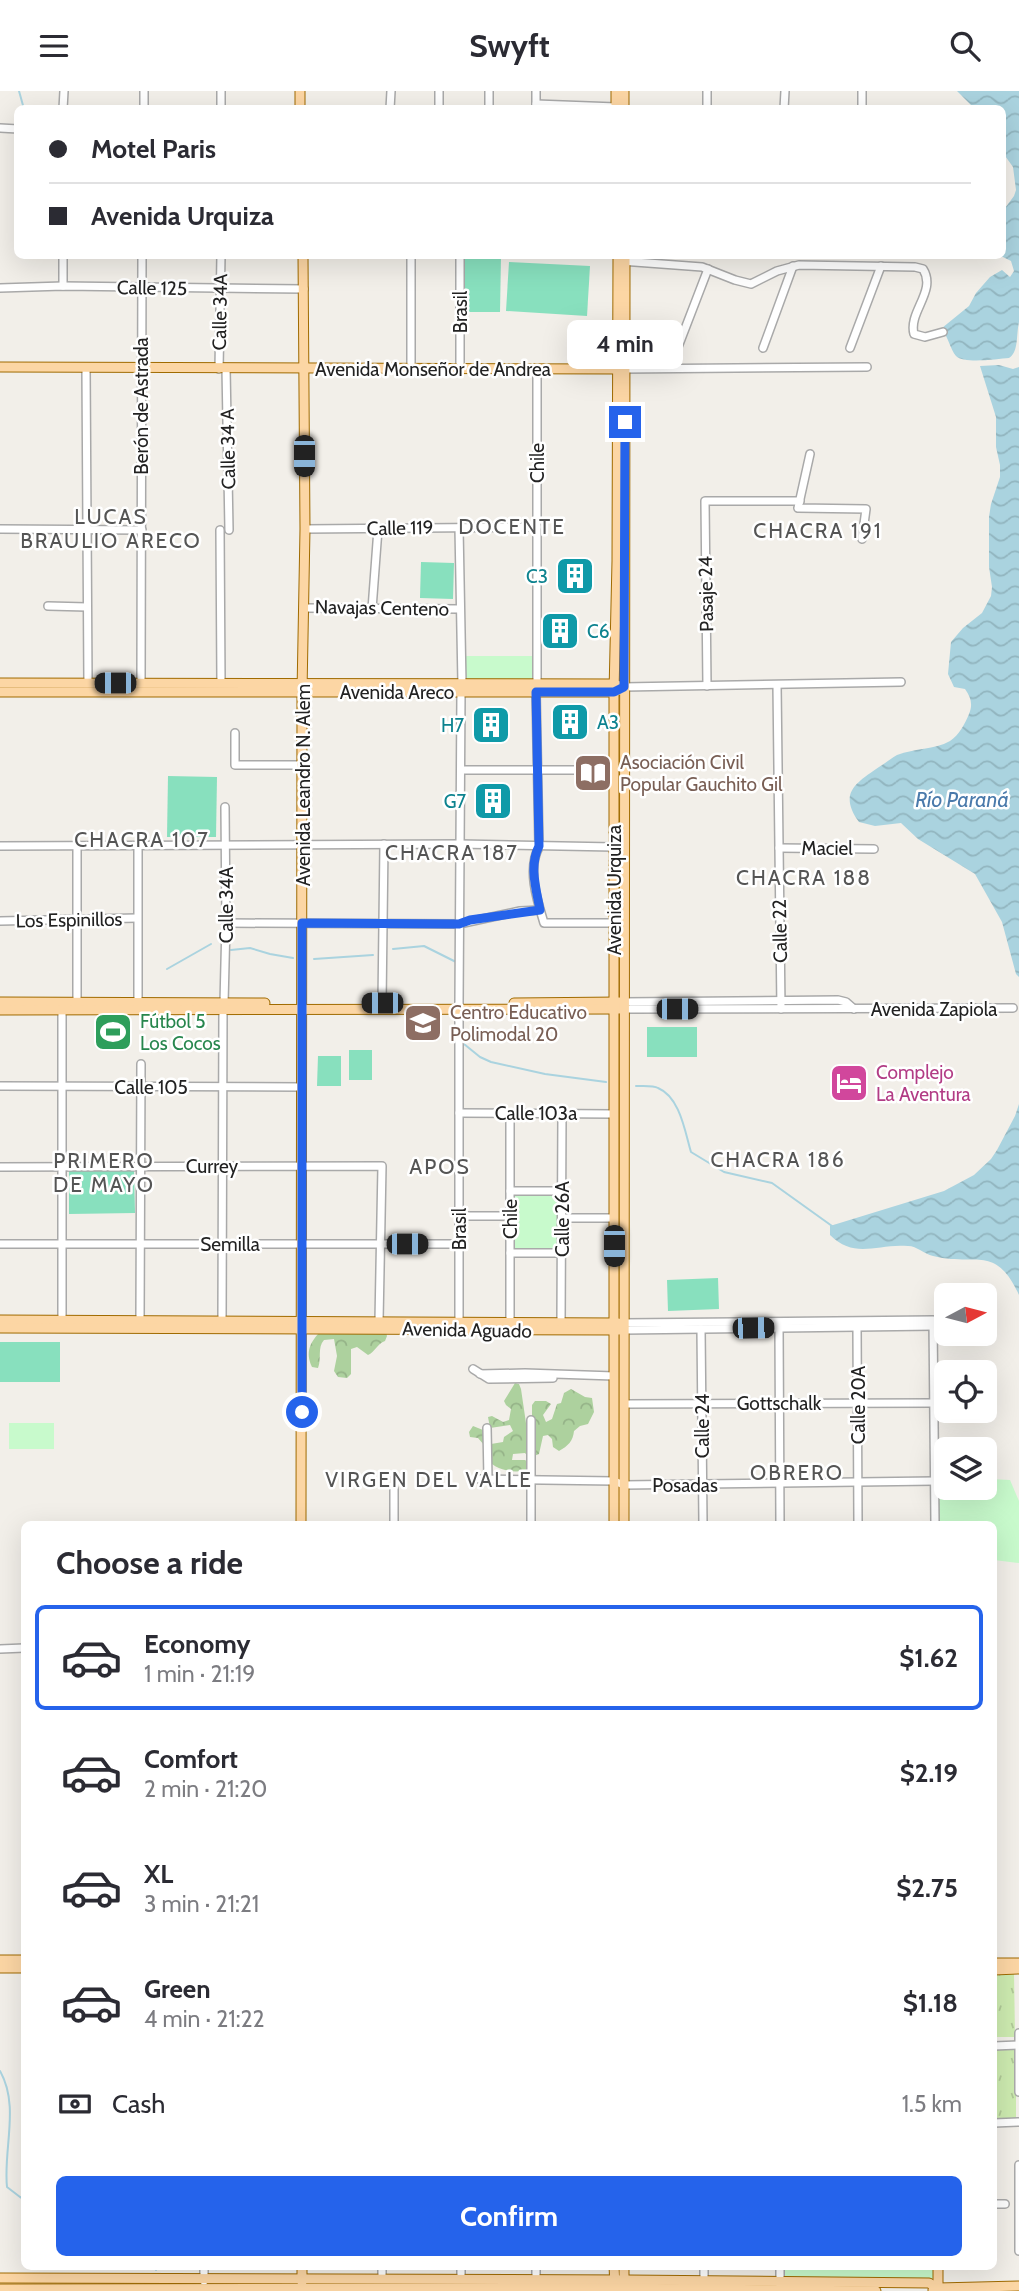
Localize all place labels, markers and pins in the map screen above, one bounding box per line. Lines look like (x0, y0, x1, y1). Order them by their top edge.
building icon: C3 (554, 555, 596, 597)
place label: C3 (526, 565, 548, 588)
building icon: C6 (539, 610, 581, 652)
place label: C6 (587, 620, 610, 643)
building icon: A3 (549, 701, 591, 743)
building icon: H7 (470, 704, 512, 746)
place label: A3 (597, 711, 619, 734)
place label: H7 (441, 714, 464, 737)
place label: Asociación Civil Popular Gauchito Gil (620, 751, 783, 796)
library icon: Asociación Civil Popular Gauchito Gil (572, 752, 614, 794)
building icon: G7 (472, 780, 514, 822)
place label: G7 (444, 790, 466, 813)
place label: Centro Educativo Polimodal 20 (450, 1001, 587, 1046)
school or university icon: Centro Educativo Polimodal 20 (402, 1002, 444, 1044)
place label: Fútbol 5 Los Cocos (140, 1010, 221, 1055)
sports icon: Fútbol 5 Los Cocos (92, 1011, 134, 1053)
place label: Complejo La Aventura (876, 1061, 971, 1106)
hotel icon: Complejo La Aventura (828, 1062, 870, 1104)

